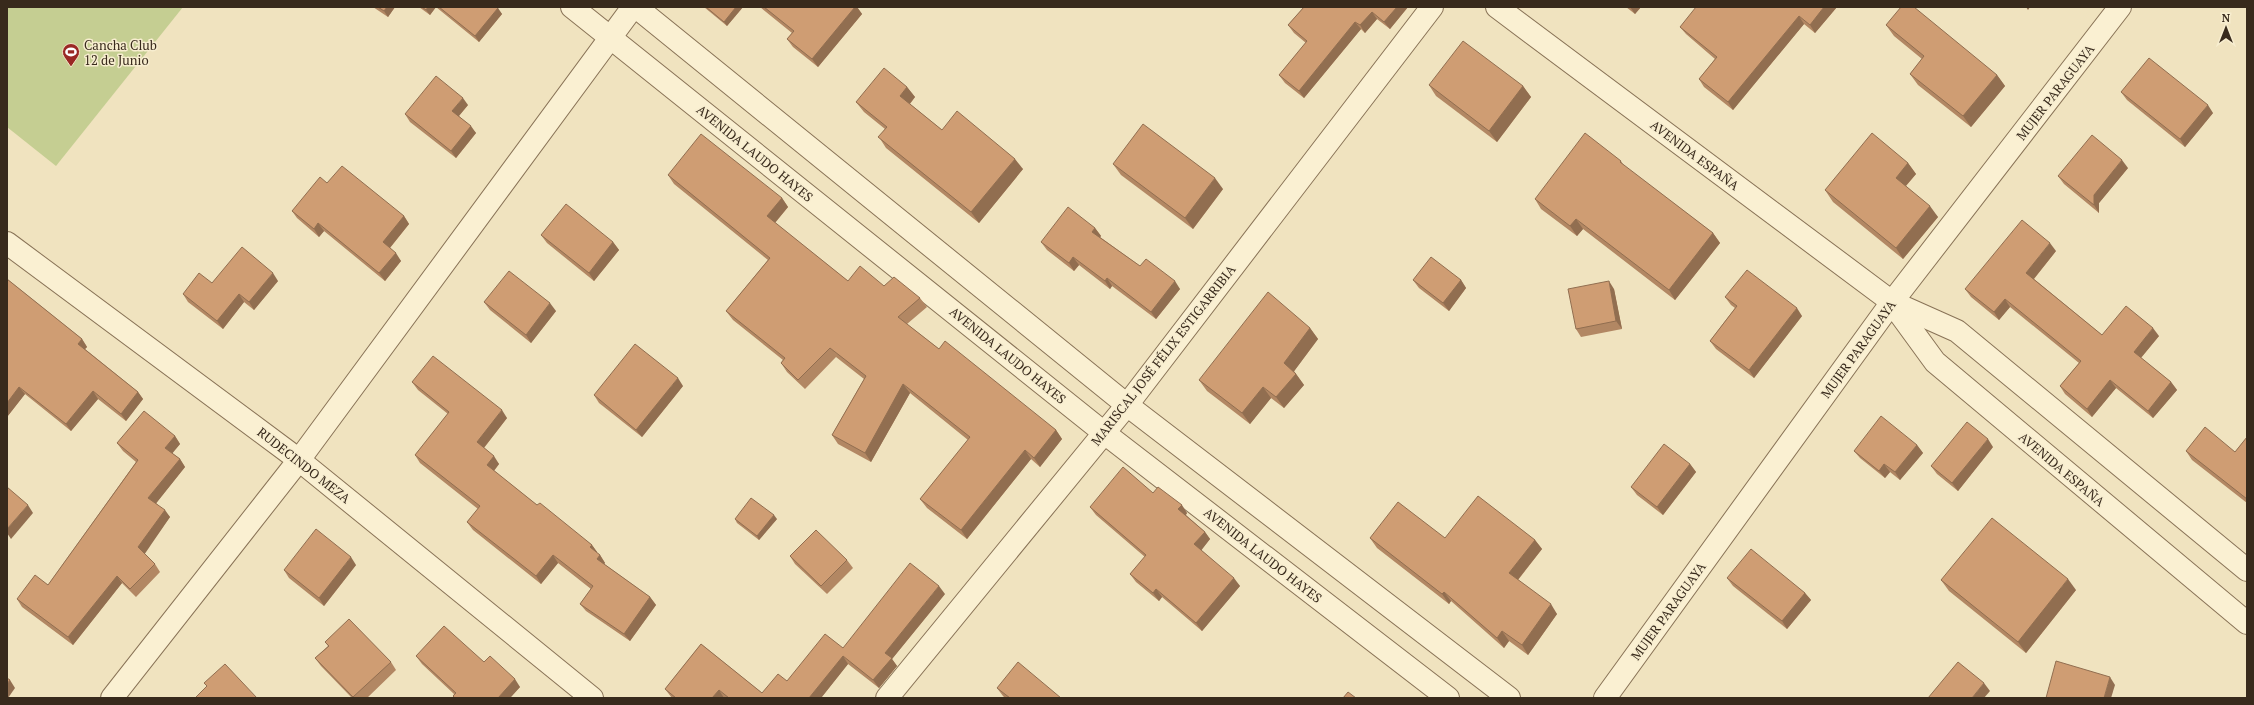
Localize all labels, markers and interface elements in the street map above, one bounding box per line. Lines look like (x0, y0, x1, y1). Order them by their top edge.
north arrow (2206, 8, 2246, 48)
text: N (2222, 11, 2231, 25)
place label: Cancha Club 12 de Junio (84, 36, 157, 69)
street label: MUJER PARAGUAYA (2012, 40, 2098, 144)
sports icon: Cancha Club 12 de Junio (61, 42, 81, 67)
street label: AVENIDA LAUDO HAYES (693, 100, 817, 206)
street label: AVENIDA ESPAÑA (1647, 116, 1743, 194)
street label: MARISCAL JOSÉ FÉLIX ESTIGARRIBIA (1087, 261, 1239, 449)
street label: MUJER PARAGUAYA (1816, 296, 1900, 402)
street label: AVENIDA LAUDO HAYES (946, 302, 1070, 408)
street label: RUDECINDO MEZA (254, 423, 354, 507)
street label: AVENIDA ESPAÑA (2015, 428, 2109, 510)
street label: AVENIDA LAUDO HAYES (1200, 503, 1326, 607)
street label: MUJER PARAGUAYA (1626, 558, 1710, 664)

